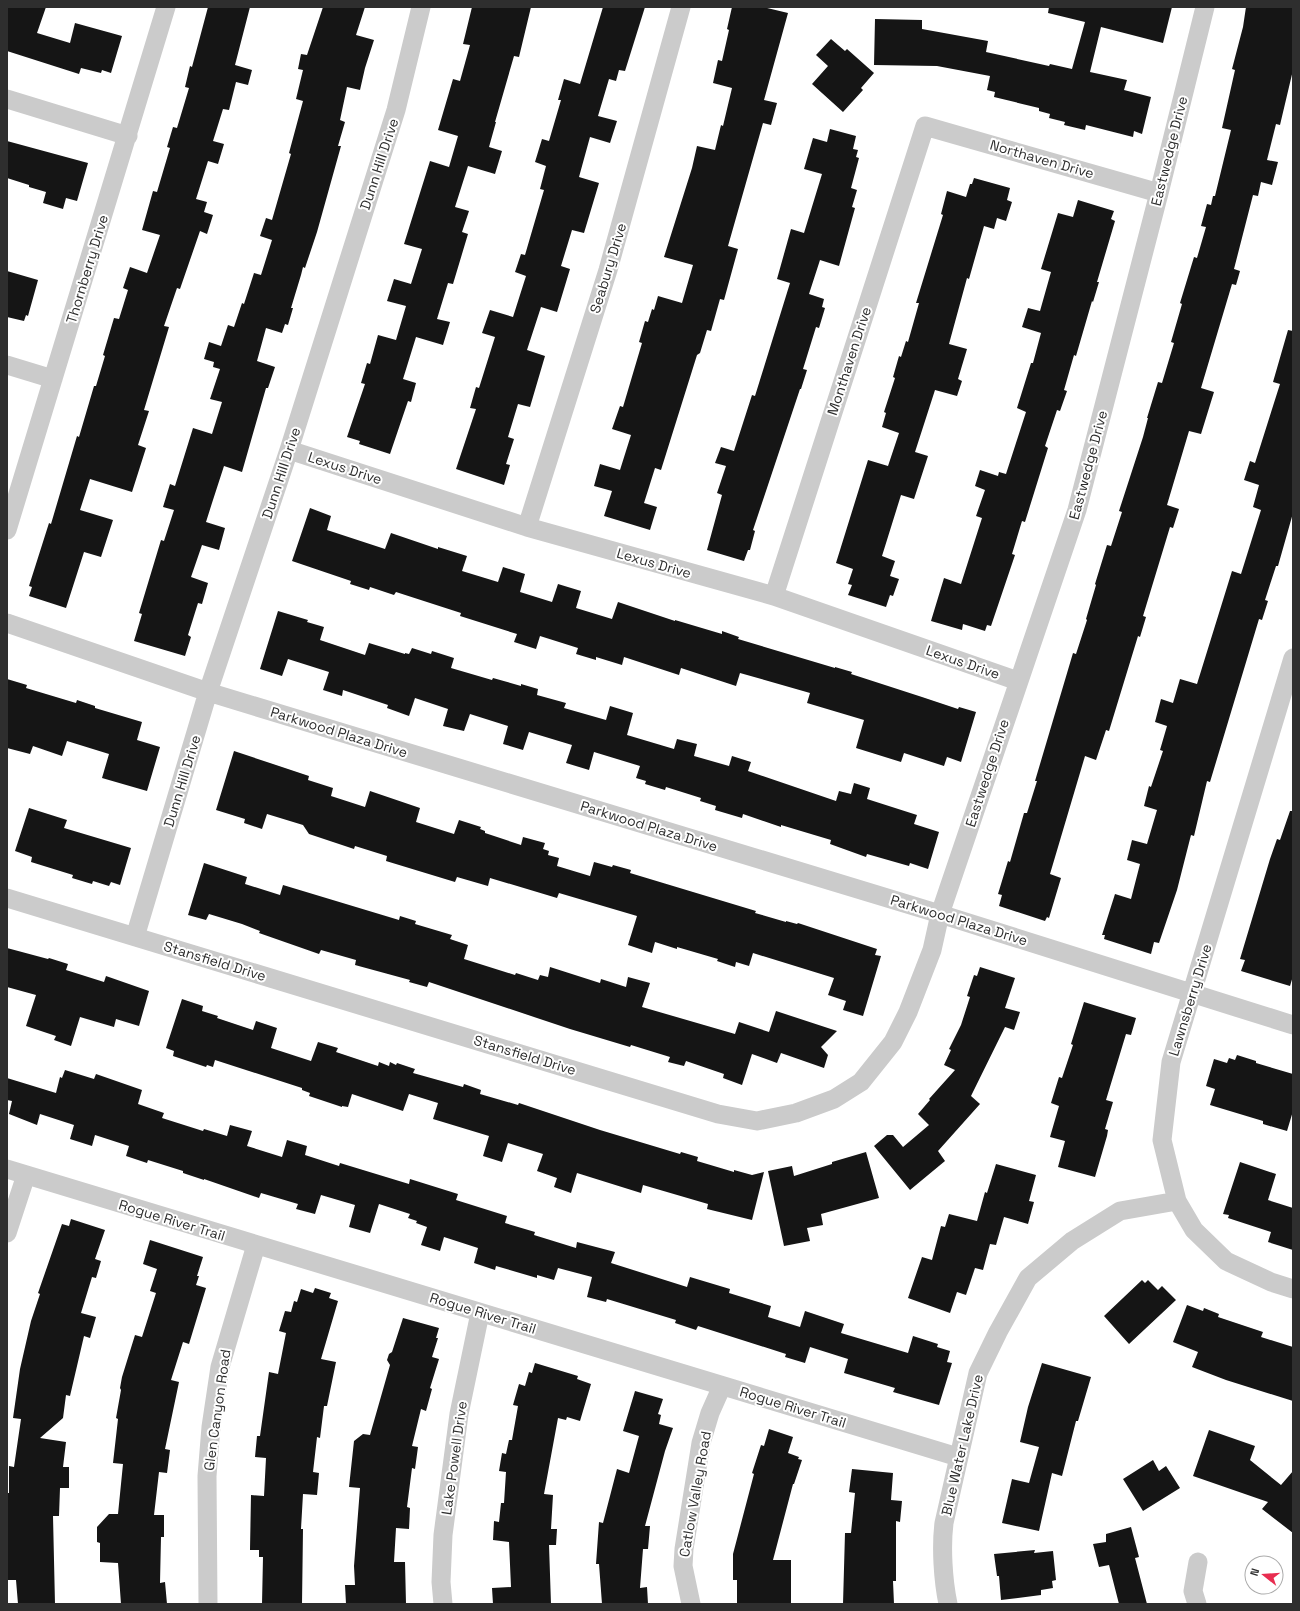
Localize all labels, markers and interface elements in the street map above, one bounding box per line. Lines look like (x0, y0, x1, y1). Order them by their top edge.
street label: Eastwedge Drive (1147, 94, 1191, 208)
street label: Dunn Hill Drive (356, 116, 402, 212)
street label: Northaven Drive (988, 136, 1096, 182)
street label: Thornberry Drive (62, 212, 112, 326)
street label: Seabury Drive (586, 221, 630, 315)
street label: Monthaven Drive (823, 304, 875, 418)
street label: Eastwedge Drive (1065, 408, 1111, 522)
street label: Dunn Hill Drive (258, 425, 304, 521)
street label: Lexus Drive (306, 448, 384, 488)
street label: Lexus Drive (615, 544, 693, 582)
street label: Lexus Drive (924, 641, 1002, 683)
street label: Parkwood Plaza Drive (268, 703, 410, 761)
street label: Eastwedge Drive (961, 717, 1013, 829)
street label: Dunn Hill Drive (159, 733, 205, 829)
street label: Parkwood Plaza Drive (578, 797, 720, 855)
street label: Parkwood Plaza Drive (888, 891, 1030, 949)
street label: Stansfield Drive (162, 937, 268, 985)
street label: Lawnsberry Drive (1164, 942, 1216, 1058)
street label: Stansfield Drive (472, 1031, 578, 1079)
street label: Rogue River Trail (117, 1195, 227, 1245)
street label: Rogue River Trail (428, 1288, 538, 1338)
street label: Glen Canyon Road (200, 1348, 234, 1472)
street label: Blue Water Lake Drive (937, 1373, 987, 1517)
street label: Rogue River Trail (738, 1382, 848, 1432)
street label: Lake Powell Drive (437, 1400, 471, 1516)
street label: Catlow Valley Road (675, 1430, 715, 1558)
north arrow (1244, 1555, 1284, 1595)
text: N (1247, 1567, 1262, 1578)

